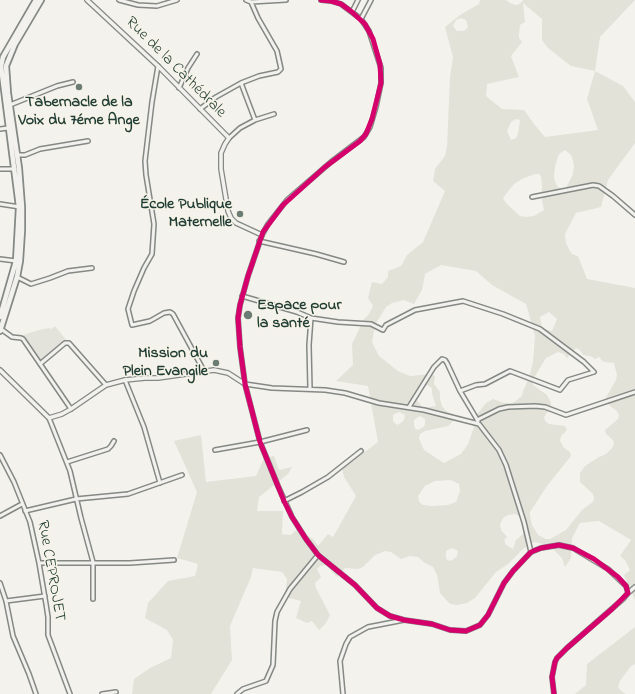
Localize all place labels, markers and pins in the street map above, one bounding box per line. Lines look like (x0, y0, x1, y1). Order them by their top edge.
marker: Tabernacle de la Voix du 7éme Ange (74, 82, 84, 92)
place label: Tabernacle de la Voix du 7éme Ange (18, 93, 140, 131)
place label: École Publique Maternelle (140, 195, 232, 233)
marker: École Publique Maternelle (235, 209, 245, 219)
place label: Espace pour la santé (257, 296, 342, 334)
marker: Espace pour la santé (242, 309, 254, 321)
place label: Mission du Plein Evangile (123, 344, 208, 382)
marker: Mission du Plein Evangile (211, 358, 221, 368)

